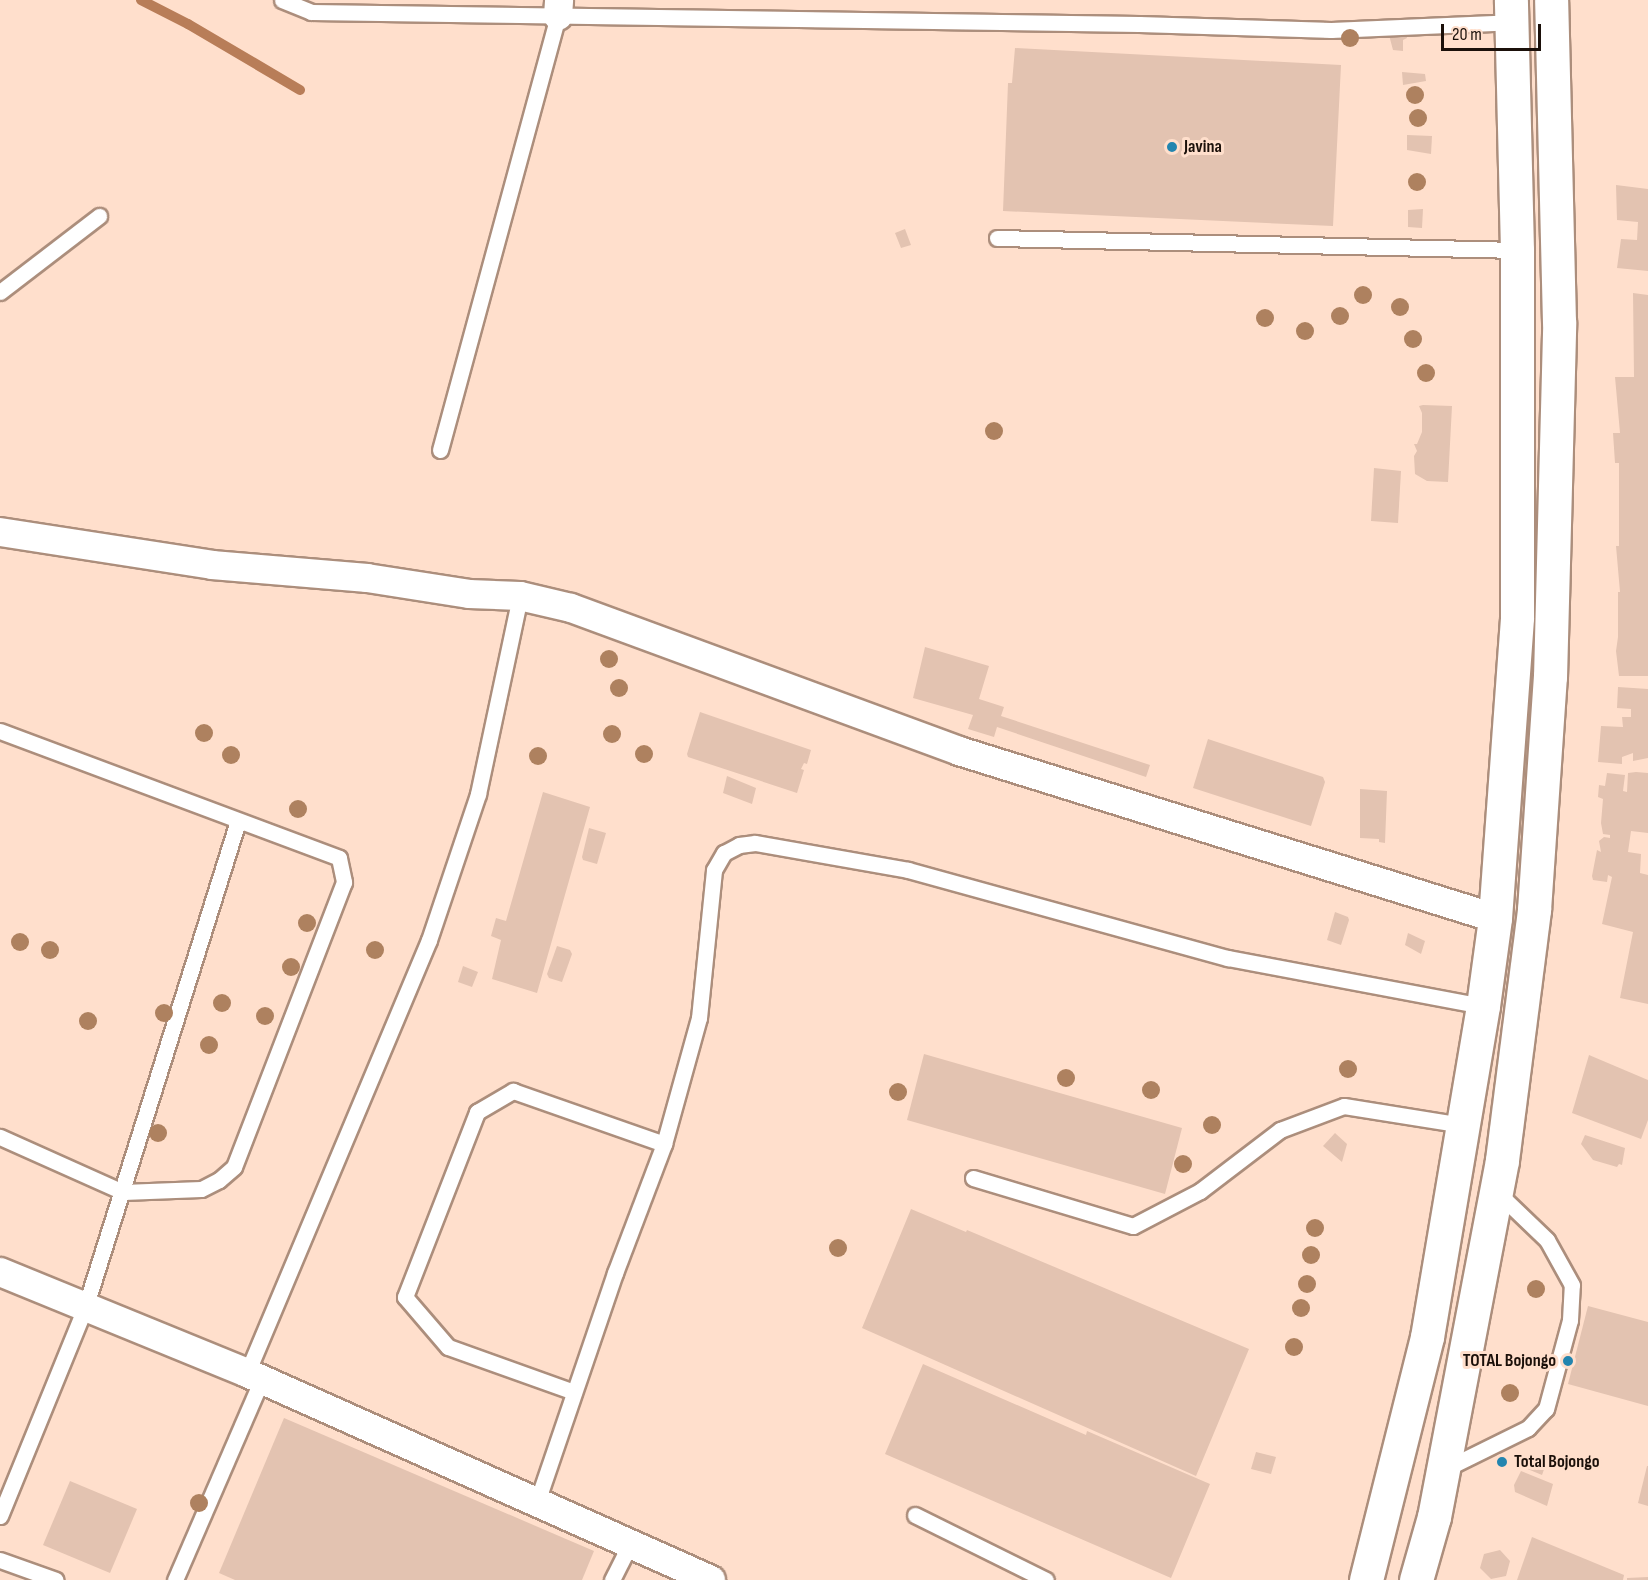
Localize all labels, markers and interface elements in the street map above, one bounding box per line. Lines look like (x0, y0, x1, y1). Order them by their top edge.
scale bar (1444, 12, 1544, 50)
text: 20 m (1452, 24, 1482, 45)
place label: Javina (1184, 136, 1222, 158)
marker: Javina (1165, 140, 1179, 154)
place label: TOTAL Bojongo (1463, 1350, 1556, 1372)
marker: TOTAL Bojongo (1561, 1354, 1575, 1368)
place label: Total Bojongo (1514, 1451, 1600, 1473)
marker: Total Bojongo (1495, 1455, 1509, 1469)

